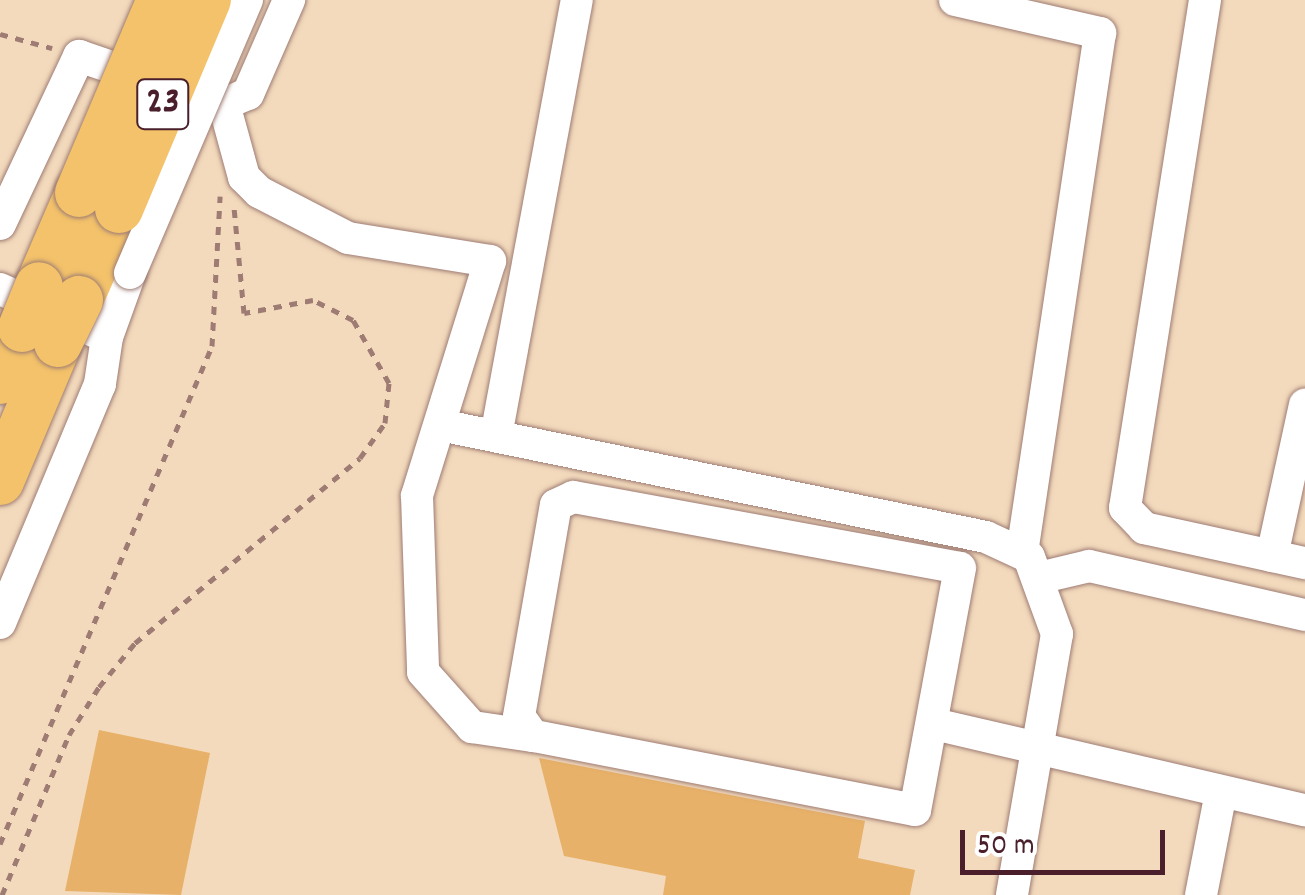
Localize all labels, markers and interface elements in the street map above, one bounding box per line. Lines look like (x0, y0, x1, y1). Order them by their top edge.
road number: 23 (136, 71, 190, 137)
scale bar (965, 810, 1170, 872)
text: 50 m (977, 826, 1035, 869)

